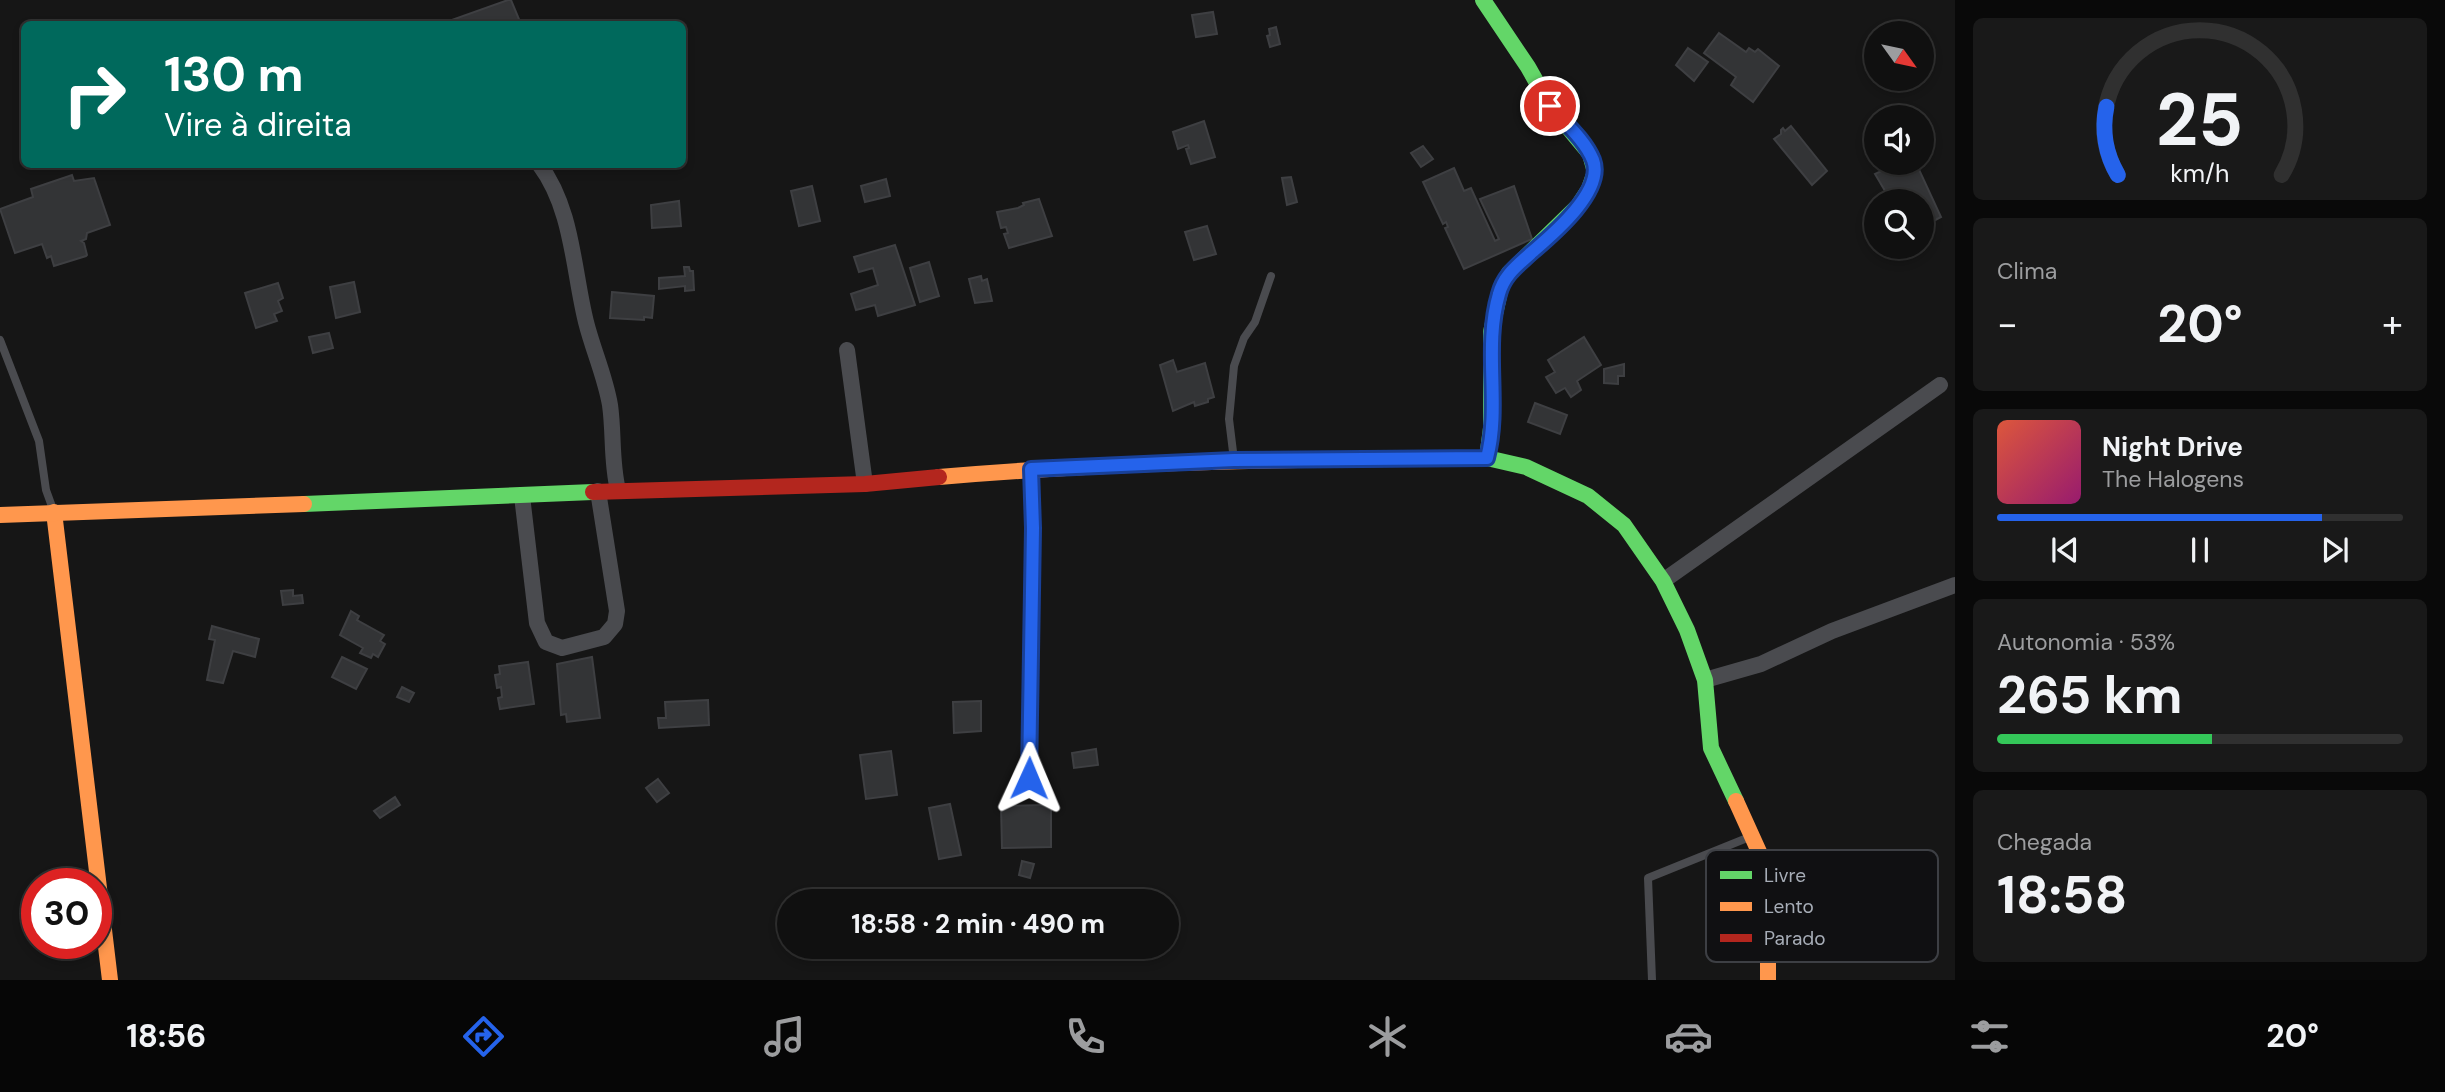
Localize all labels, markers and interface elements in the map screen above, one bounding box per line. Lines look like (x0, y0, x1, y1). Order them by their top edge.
north arrow (1864, 21, 1934, 91)
map controls (1864, 21, 1934, 259)
text: 130 m (164, 42, 304, 106)
icon: right (49, 49, 140, 140)
text: 25 (2156, 73, 2244, 168)
pin (1520, 76, 1580, 136)
icon: arrive (1531, 87, 1569, 125)
text: Vire à direita (164, 104, 352, 146)
button: sound (1864, 105, 1934, 175)
text: km/h (2170, 157, 2230, 190)
button: search (1864, 189, 1934, 259)
text: Clima (1997, 256, 2057, 286)
text: 20° (2157, 290, 2243, 358)
text: − (1997, 299, 2018, 349)
text: + (2382, 299, 2403, 349)
text: Night Drive (2102, 430, 2243, 464)
text: The Halogens (2102, 464, 2244, 494)
icon: previous (2046, 531, 2084, 569)
icon: pause (2181, 531, 2219, 569)
icon: next (2316, 531, 2354, 569)
text: Autonomia · 53% (1997, 627, 2175, 657)
text: 265 km (1997, 661, 2182, 729)
position arrow (992, 741, 1066, 815)
text: Chegada (1997, 827, 2092, 857)
legend (1706, 850, 1938, 962)
text: 18:58 (1997, 861, 2127, 929)
text: Livre (1764, 863, 1806, 888)
speed limit sign: 30 (21, 868, 112, 959)
text: Lento (1764, 894, 1814, 919)
text: 18:58 · 2 min · 490 m (851, 907, 1105, 941)
text: Parado (1764, 926, 1825, 951)
icon: directions (459, 1012, 508, 1061)
icon: music (760, 1012, 809, 1061)
icon: phone (1061, 1012, 1110, 1061)
icon: climate (1363, 1012, 1412, 1061)
icon: car (1664, 1012, 1713, 1061)
icon: filters (1965, 1012, 2014, 1061)
text: 18:56 (126, 1015, 206, 1057)
text: 20° (2266, 1015, 2319, 1057)

